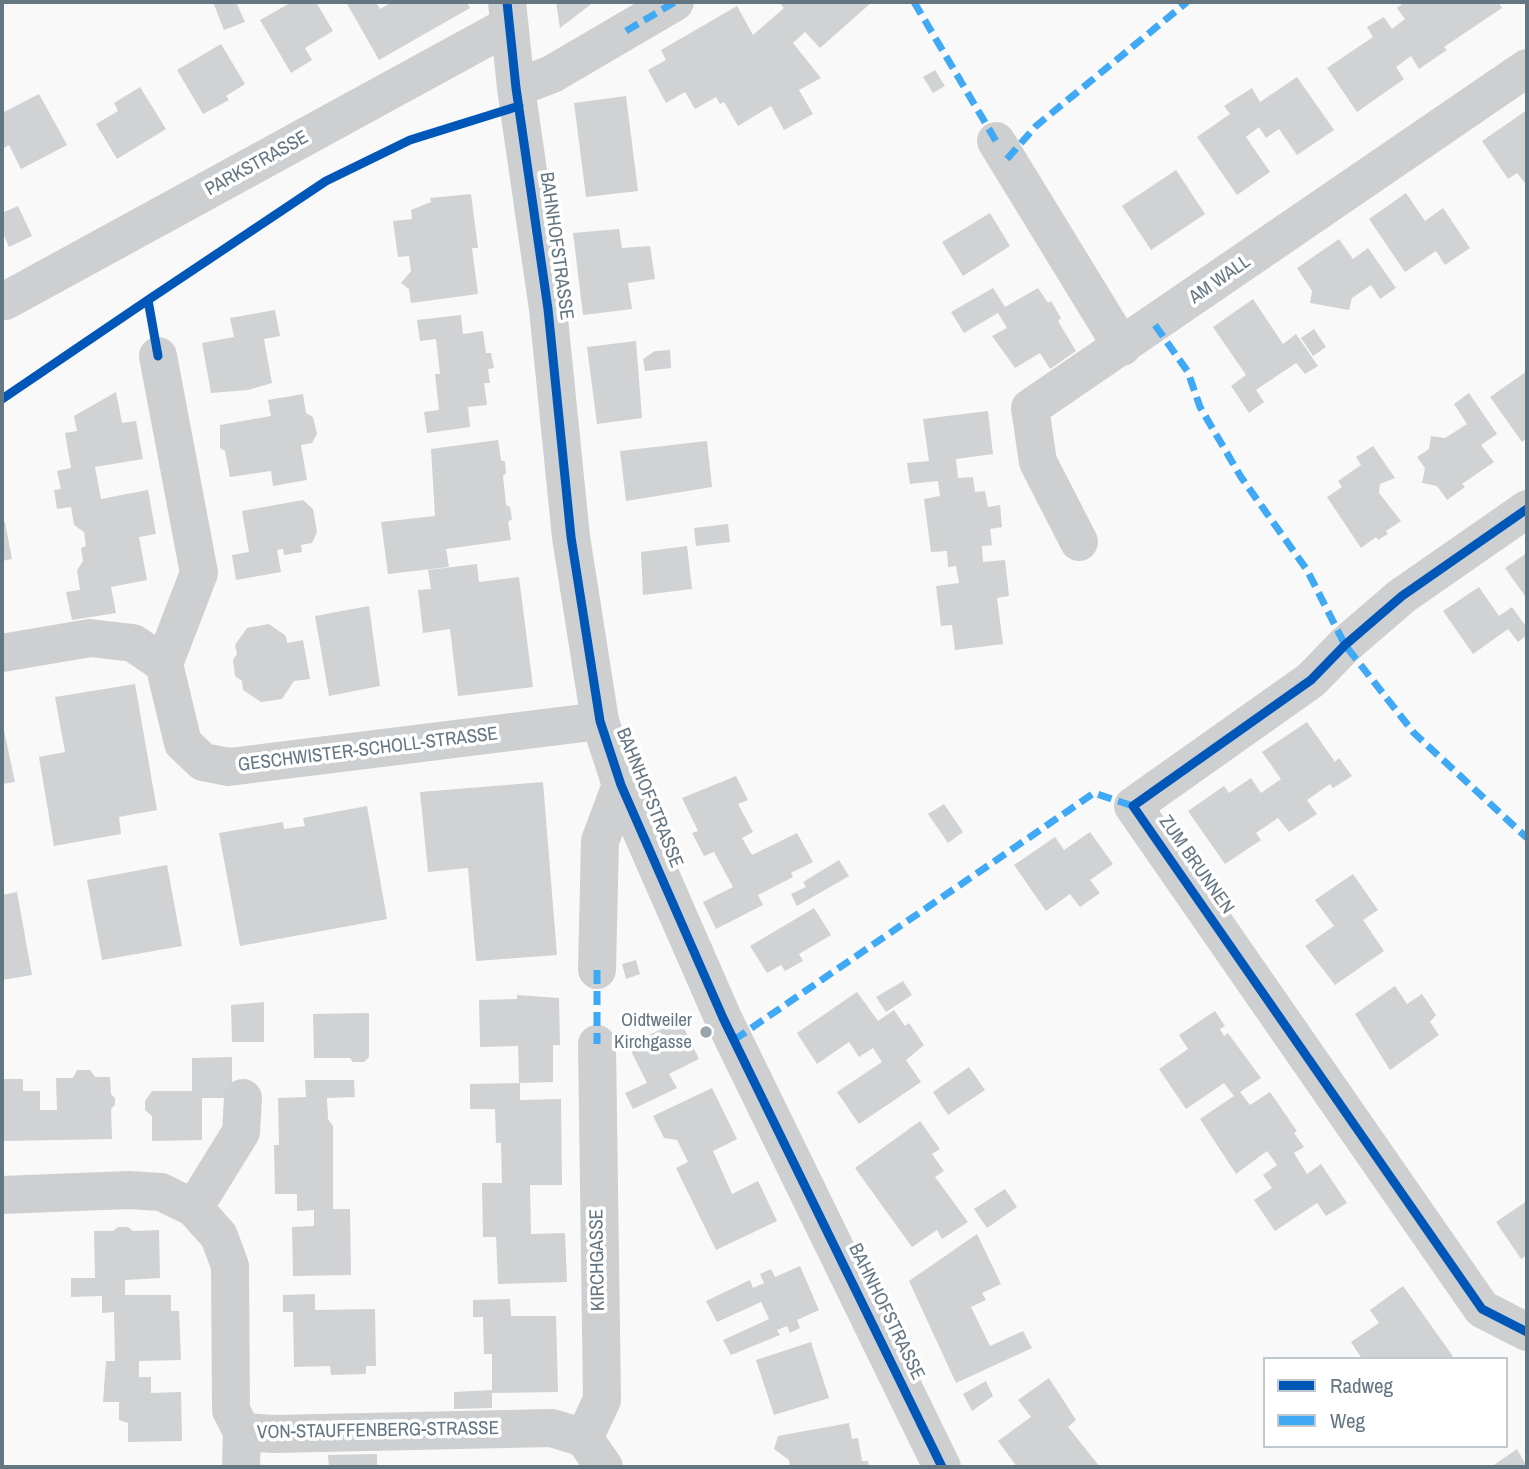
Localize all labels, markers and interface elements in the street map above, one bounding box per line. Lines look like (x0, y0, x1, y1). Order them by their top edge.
street label: PARKSTRASSE (202, 126, 312, 202)
street label: BAHNHOFSTRASSE (534, 171, 578, 321)
street label: AM WALL (1185, 251, 1255, 309)
street label: GESCHWISTER-SCHOLL-STRASSE (237, 723, 499, 777)
street label: BAHNHOFSTRASSE (611, 725, 687, 871)
street label: ZUM BRUNNEN (1154, 811, 1238, 919)
place label: Oidtweiler Kirchgasse (614, 1010, 692, 1054)
marker: Oidtweiler Kirchgasse (698, 1024, 714, 1040)
street label: KIRCHGASSE (586, 1209, 610, 1311)
street label: BAHNHOFSTRASSE (843, 1240, 929, 1384)
legend (1263, 1357, 1508, 1448)
text: Radweg (1330, 1371, 1393, 1400)
text: Weg (1330, 1406, 1365, 1435)
street label: VON-STAUFFENBERG-STRASSE (257, 1417, 499, 1445)

